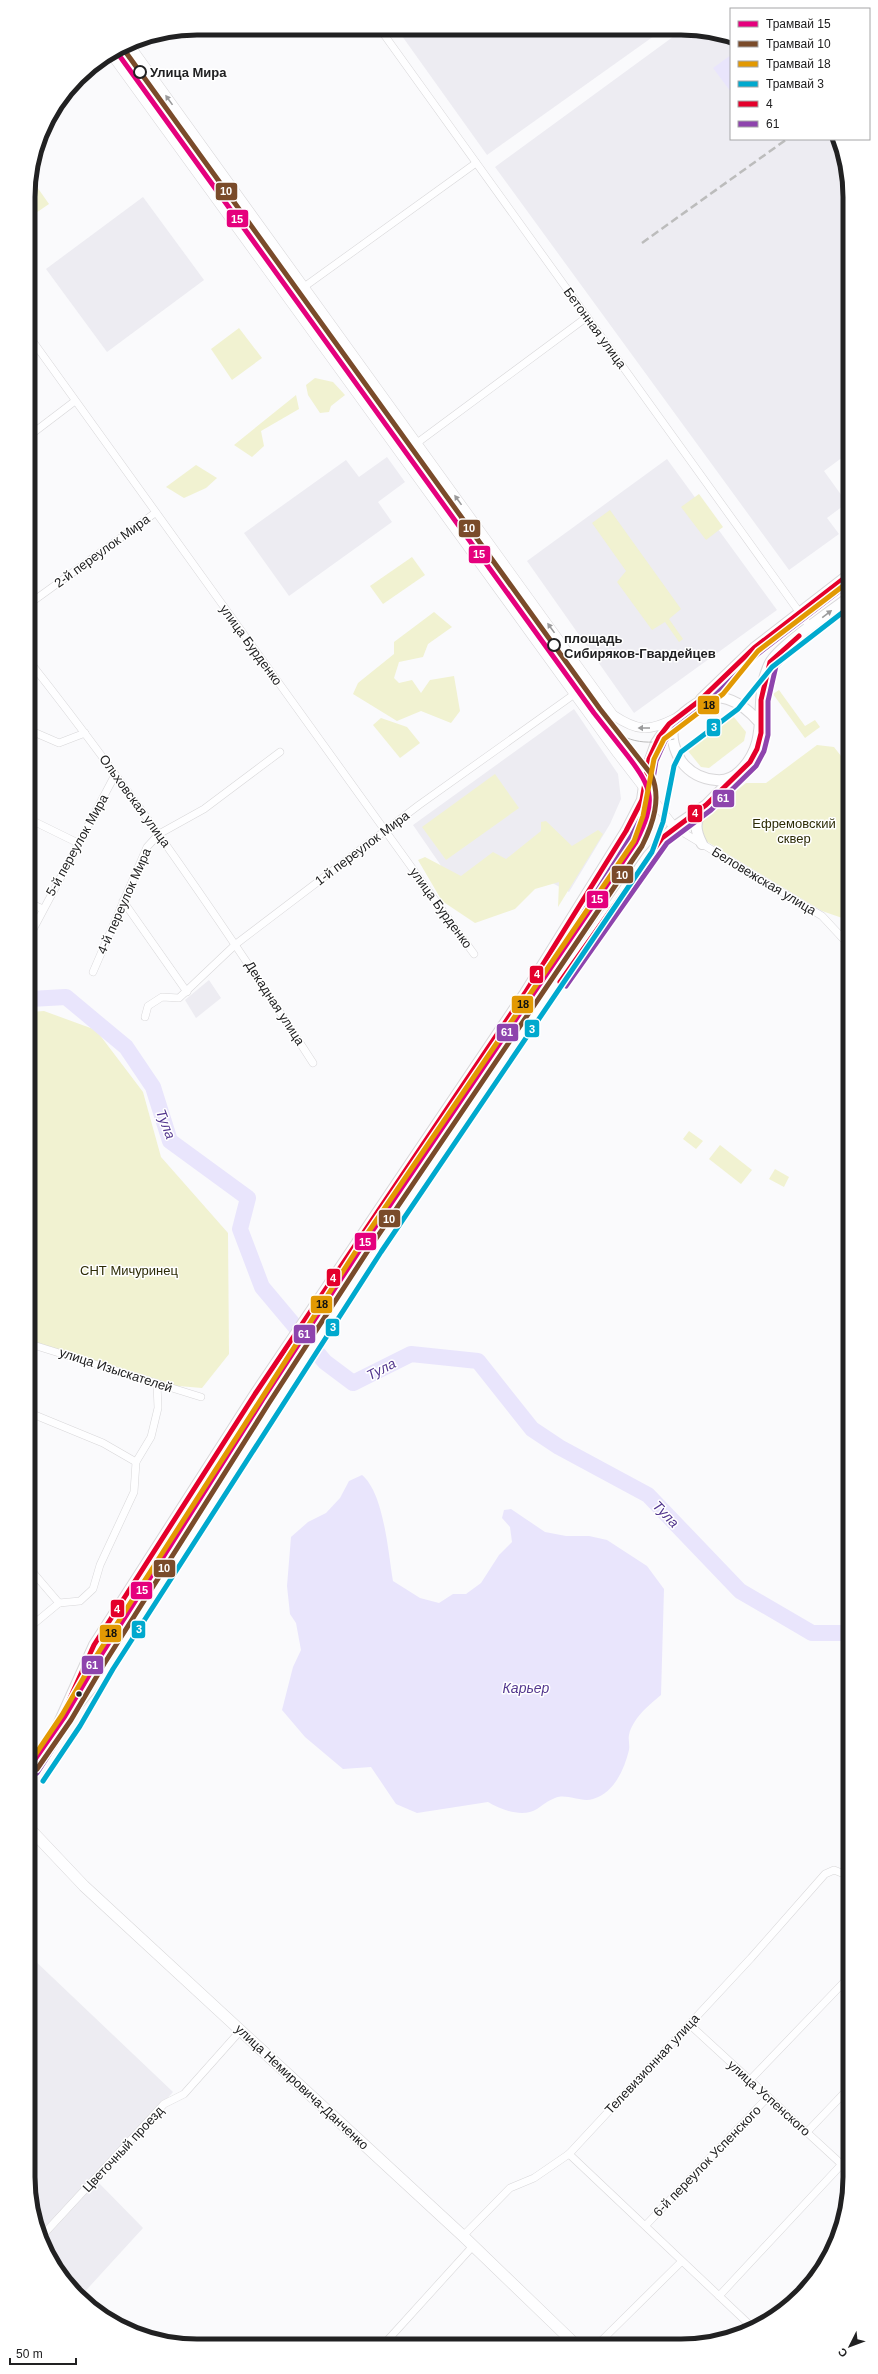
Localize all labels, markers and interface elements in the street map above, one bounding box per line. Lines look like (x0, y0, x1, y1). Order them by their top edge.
legend (730, 8, 870, 140)
text: Трамвай 15 (766, 17, 831, 31)
text: Трамвай 10 (766, 37, 831, 51)
text: Трамвай 18 (766, 57, 831, 71)
marker: Улица Мира (133, 65, 147, 79)
place label: Улица Мира (150, 65, 227, 80)
text: Трамвай 3 (766, 77, 824, 91)
one-way arrow (165, 95, 173, 105)
text: 4 (766, 97, 773, 111)
text: 61 (766, 117, 780, 131)
line badge: 10 (215, 182, 238, 201)
text: 10 (220, 185, 232, 197)
line badge: 15 (226, 209, 249, 228)
text: 15 (231, 213, 243, 225)
street label: Бетонная улица (561, 285, 630, 372)
one-way arrow (454, 495, 462, 506)
street label: 2-й переулок Мира (51, 511, 153, 591)
line badge: 10 (458, 519, 481, 538)
text: 10 (463, 522, 475, 534)
line badge: 15 (468, 545, 491, 564)
text: 15 (473, 548, 485, 560)
street label: улица Бурденко (217, 602, 285, 688)
one-way arrow (822, 610, 833, 618)
one-way arrow (547, 623, 555, 634)
place label: площадь Сибиряков-Гвардейцев (564, 631, 716, 661)
marker: площадь Сибиряков-Гвардейцев (547, 638, 561, 652)
line badge: 18 (697, 695, 720, 715)
text: 18 (703, 699, 715, 711)
line badge: 3 (706, 718, 721, 737)
text: 3 (711, 721, 717, 733)
one-way arrow (637, 725, 650, 731)
street label: Ольховская улица (96, 752, 174, 851)
line badge: 61 (712, 789, 735, 808)
street label: 5-й переулок Мира (43, 791, 112, 899)
text: 61 (717, 792, 729, 804)
line badge: 4 (687, 804, 703, 823)
street label: 1-й переулок Мира (312, 807, 413, 888)
text: 4 (692, 807, 699, 819)
park label: Ефремовский сквер (752, 816, 836, 846)
street label: Беловежская улица (709, 844, 819, 918)
street label: 4-й переулок Мира (94, 845, 154, 956)
street label: улица Бурденко (407, 865, 475, 951)
line badge: 10 (611, 865, 634, 884)
text: 10 (616, 869, 628, 881)
line badge: 15 (586, 890, 609, 909)
text: 15 (591, 893, 603, 905)
street label: Декадная улица (242, 958, 308, 1049)
line badge: 4 (529, 965, 544, 984)
text: 4 (534, 968, 541, 980)
line badge: 18 (511, 995, 534, 1014)
text: 18 (517, 998, 529, 1010)
line badge: 3 (524, 1019, 540, 1038)
line badge: 61 (496, 1023, 519, 1042)
text: 3 (529, 1023, 535, 1035)
text: 61 (501, 1026, 513, 1038)
water label: Тула (153, 1107, 179, 1141)
line badge: 10 (378, 1209, 401, 1228)
text: 10 (383, 1213, 395, 1225)
line badge: 15 (354, 1232, 377, 1251)
text: 15 (359, 1236, 371, 1248)
park label: СНТ Мичуринец (80, 1263, 178, 1278)
line badge: 4 (326, 1268, 341, 1287)
text: 4 (330, 1272, 337, 1284)
line badge: 18 (310, 1295, 333, 1314)
text: 18 (316, 1298, 328, 1310)
line badge: 3 (325, 1318, 340, 1337)
text: 3 (330, 1321, 336, 1333)
line badge: 61 (293, 1324, 316, 1344)
text: 61 (298, 1328, 310, 1340)
street label: улица Изыскателей (58, 1345, 174, 1395)
water label: Тула (364, 1355, 398, 1383)
water label: Тула (650, 1497, 683, 1531)
line badge: 10 (153, 1559, 176, 1578)
text: 10 (158, 1562, 170, 1574)
line badge: 15 (130, 1581, 153, 1600)
text: 15 (136, 1584, 148, 1596)
line badge: 4 (110, 1599, 125, 1618)
text: 4 (114, 1603, 121, 1615)
line badge: 3 (131, 1620, 146, 1639)
text: 3 (136, 1623, 142, 1635)
line badge: 18 (99, 1624, 122, 1643)
text: 18 (105, 1627, 117, 1639)
line badge: 61 (81, 1655, 104, 1675)
text: 61 (86, 1659, 98, 1671)
water label: Карьер (503, 1680, 550, 1696)
unlabelled marker (74, 1689, 84, 1699)
street label: Телевизионная улица (602, 2010, 703, 2117)
street label: улица Немировича-Данченко (232, 2021, 372, 2153)
street label: улица Успенского (725, 2057, 813, 2139)
street label: Цветочный проезд (79, 2103, 167, 2195)
street label: 6-й переулок Успенского (650, 2103, 764, 2219)
north arrow (830, 2326, 870, 2366)
scale bar (10, 2340, 76, 2366)
text: С (835, 2346, 850, 2360)
text: 50 m (16, 2347, 43, 2361)

